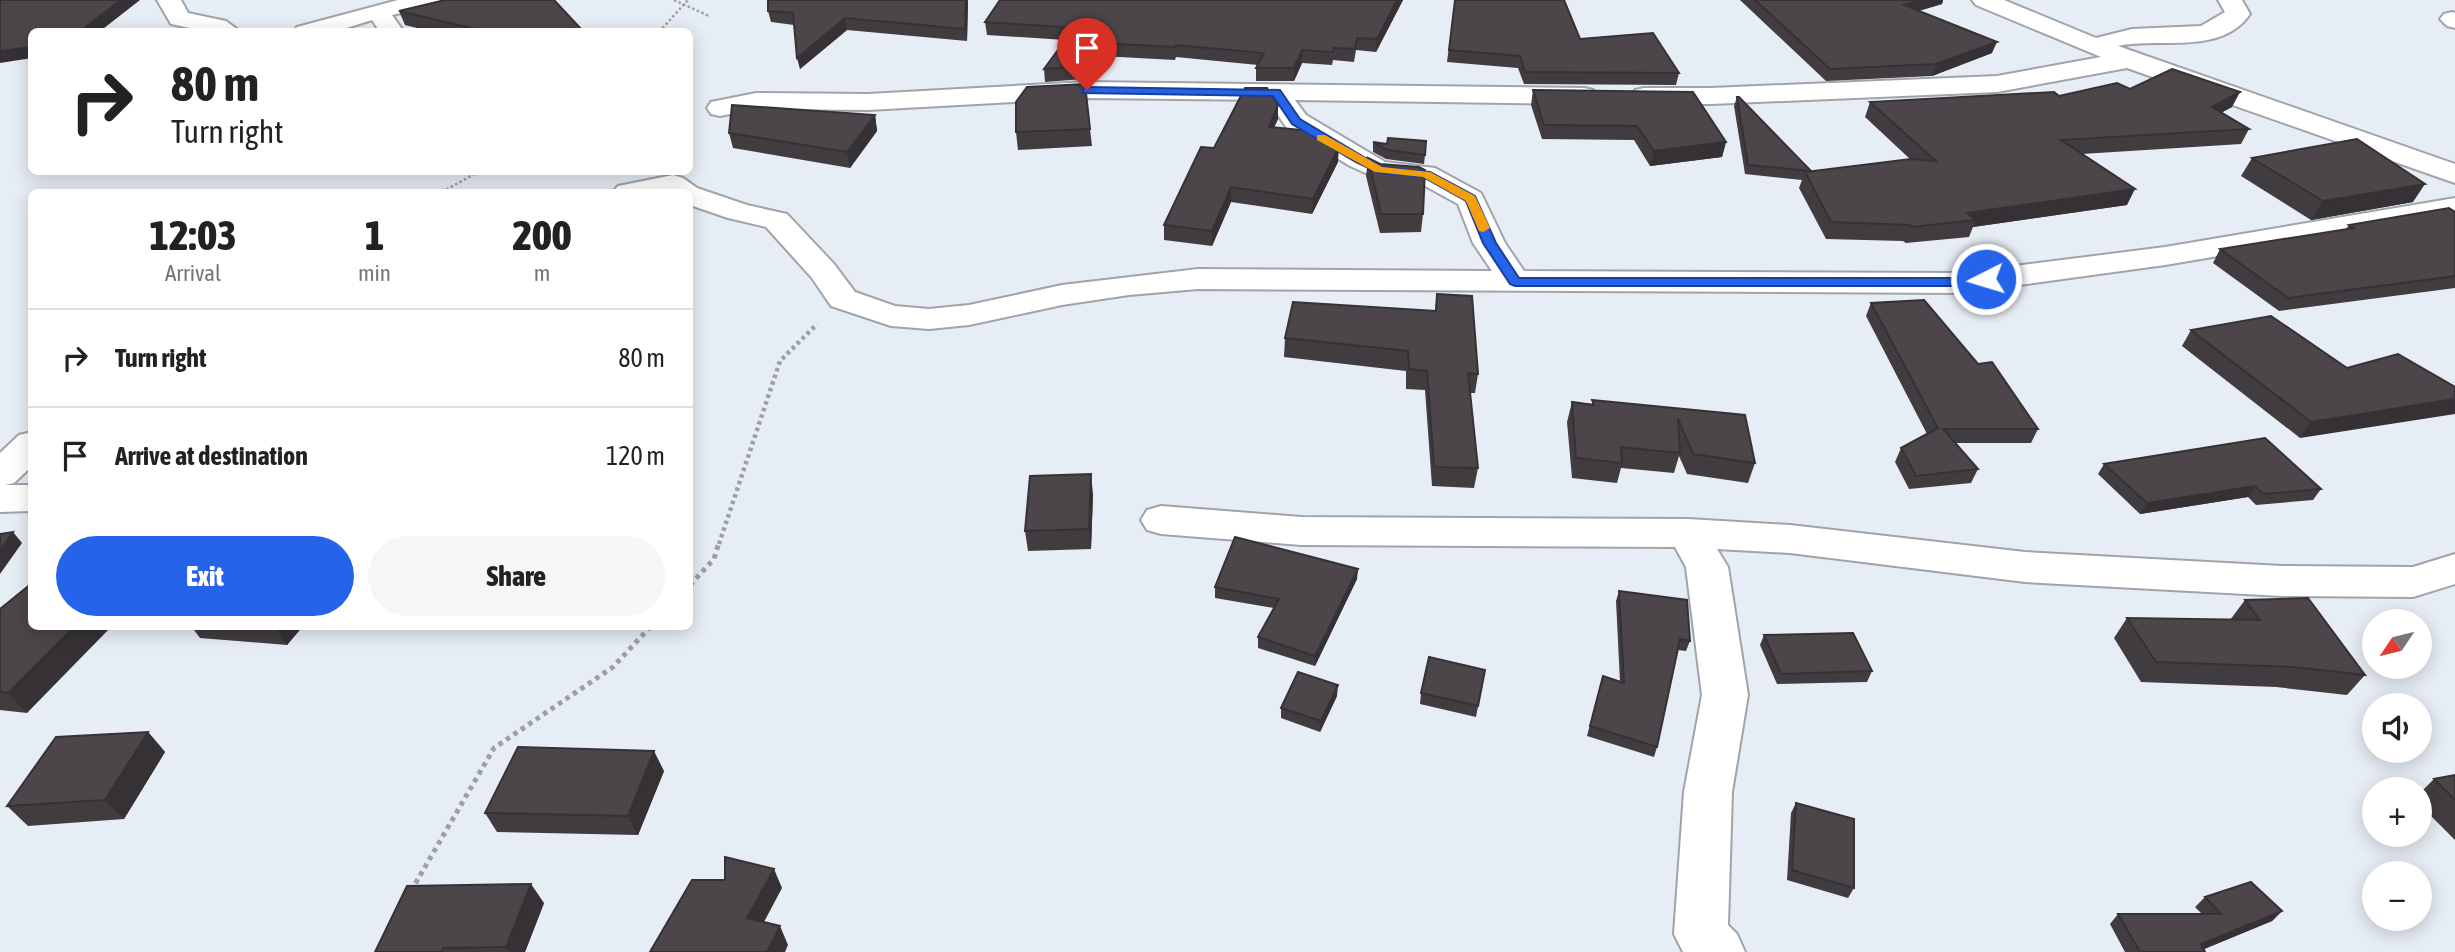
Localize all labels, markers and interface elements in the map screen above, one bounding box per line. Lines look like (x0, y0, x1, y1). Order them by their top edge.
pin (1057, 18, 1117, 90)
icon: arrive (1068, 29, 1106, 67)
text: 80 m (171, 55, 259, 111)
icon: right (56, 56, 147, 147)
text: Turn right (171, 113, 284, 150)
text: 12:03 (149, 211, 237, 259)
text: 1 (365, 211, 384, 259)
text: 200 (512, 211, 572, 259)
position arrow (1949, 242, 2023, 316)
text: Arrival (165, 260, 221, 286)
text: min (358, 260, 391, 286)
text: m (534, 260, 550, 286)
icon: right (56, 339, 94, 377)
text: Turn right (115, 343, 206, 373)
text: 80 m (618, 343, 665, 373)
icon: arrive (56, 437, 94, 475)
text: Arrive at destination (115, 441, 308, 471)
text: 120 m (606, 441, 665, 471)
button: Exit (56, 536, 354, 616)
button: Share (368, 536, 665, 616)
north arrow (2362, 609, 2432, 679)
map controls (2362, 609, 2432, 931)
button: sound (2362, 693, 2432, 763)
button: + (2362, 777, 2432, 847)
button: − (2362, 861, 2432, 931)

